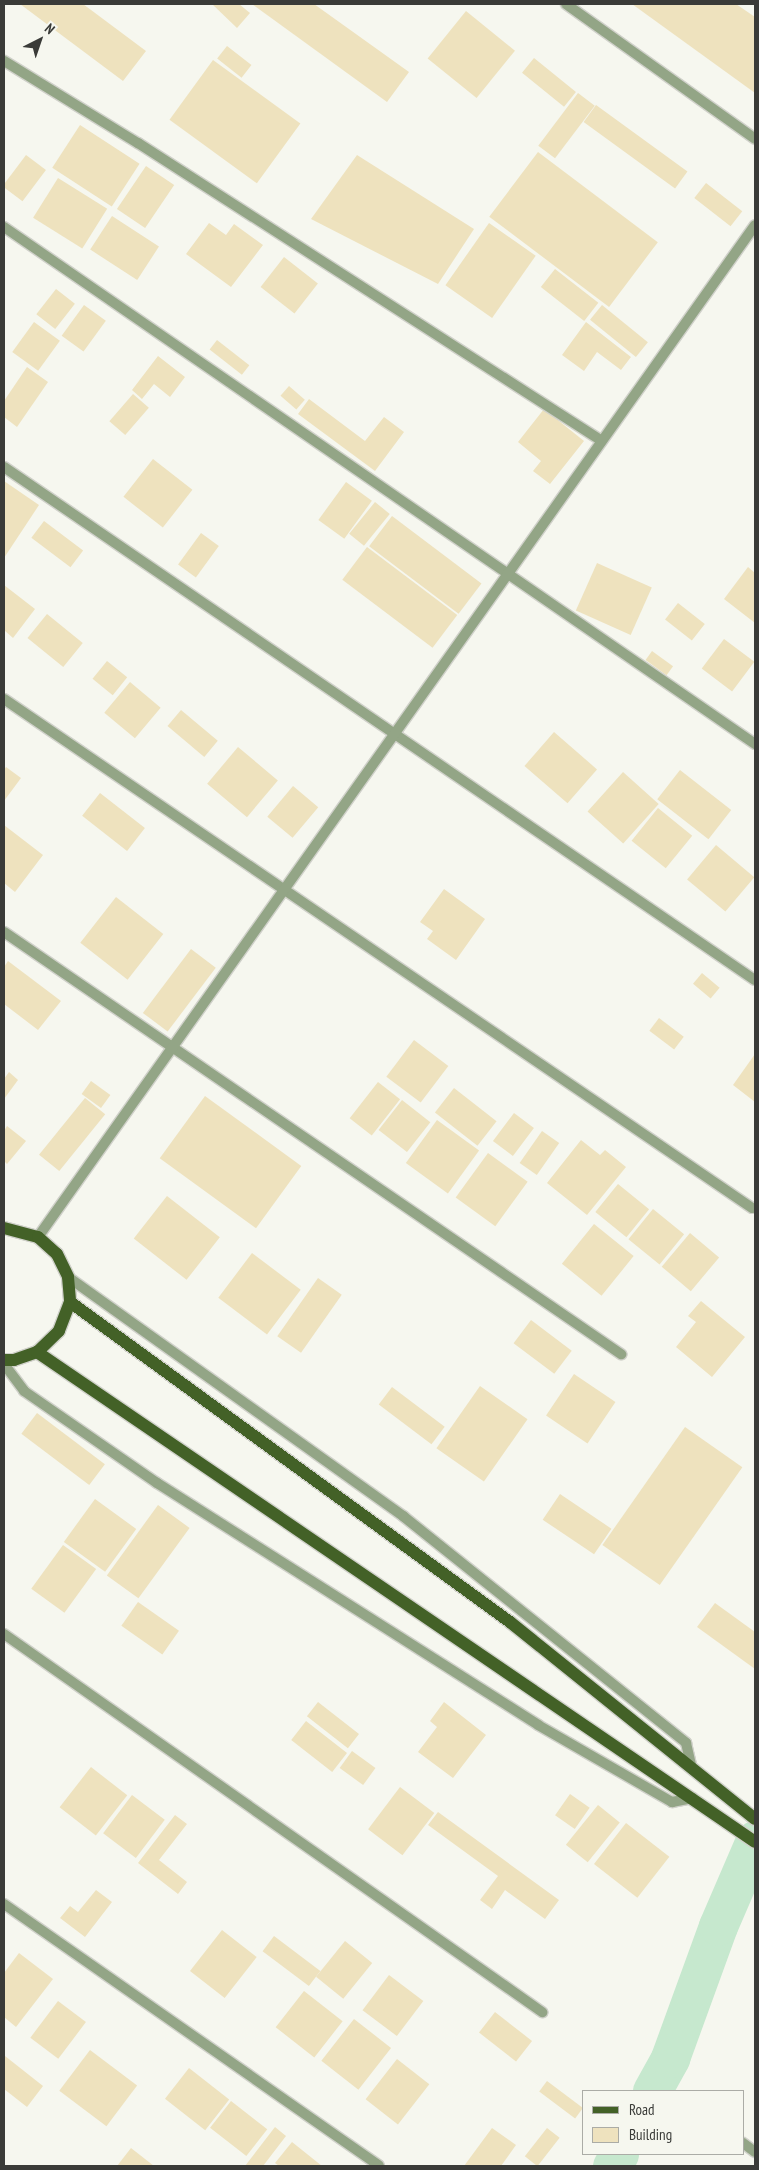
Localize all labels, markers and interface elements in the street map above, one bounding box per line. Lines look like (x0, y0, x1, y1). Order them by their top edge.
north arrow (15, 15, 65, 65)
text: N (41, 19, 59, 38)
legend (582, 2090, 744, 2155)
text: Road (629, 2100, 655, 2119)
text: Building (629, 2125, 672, 2144)

